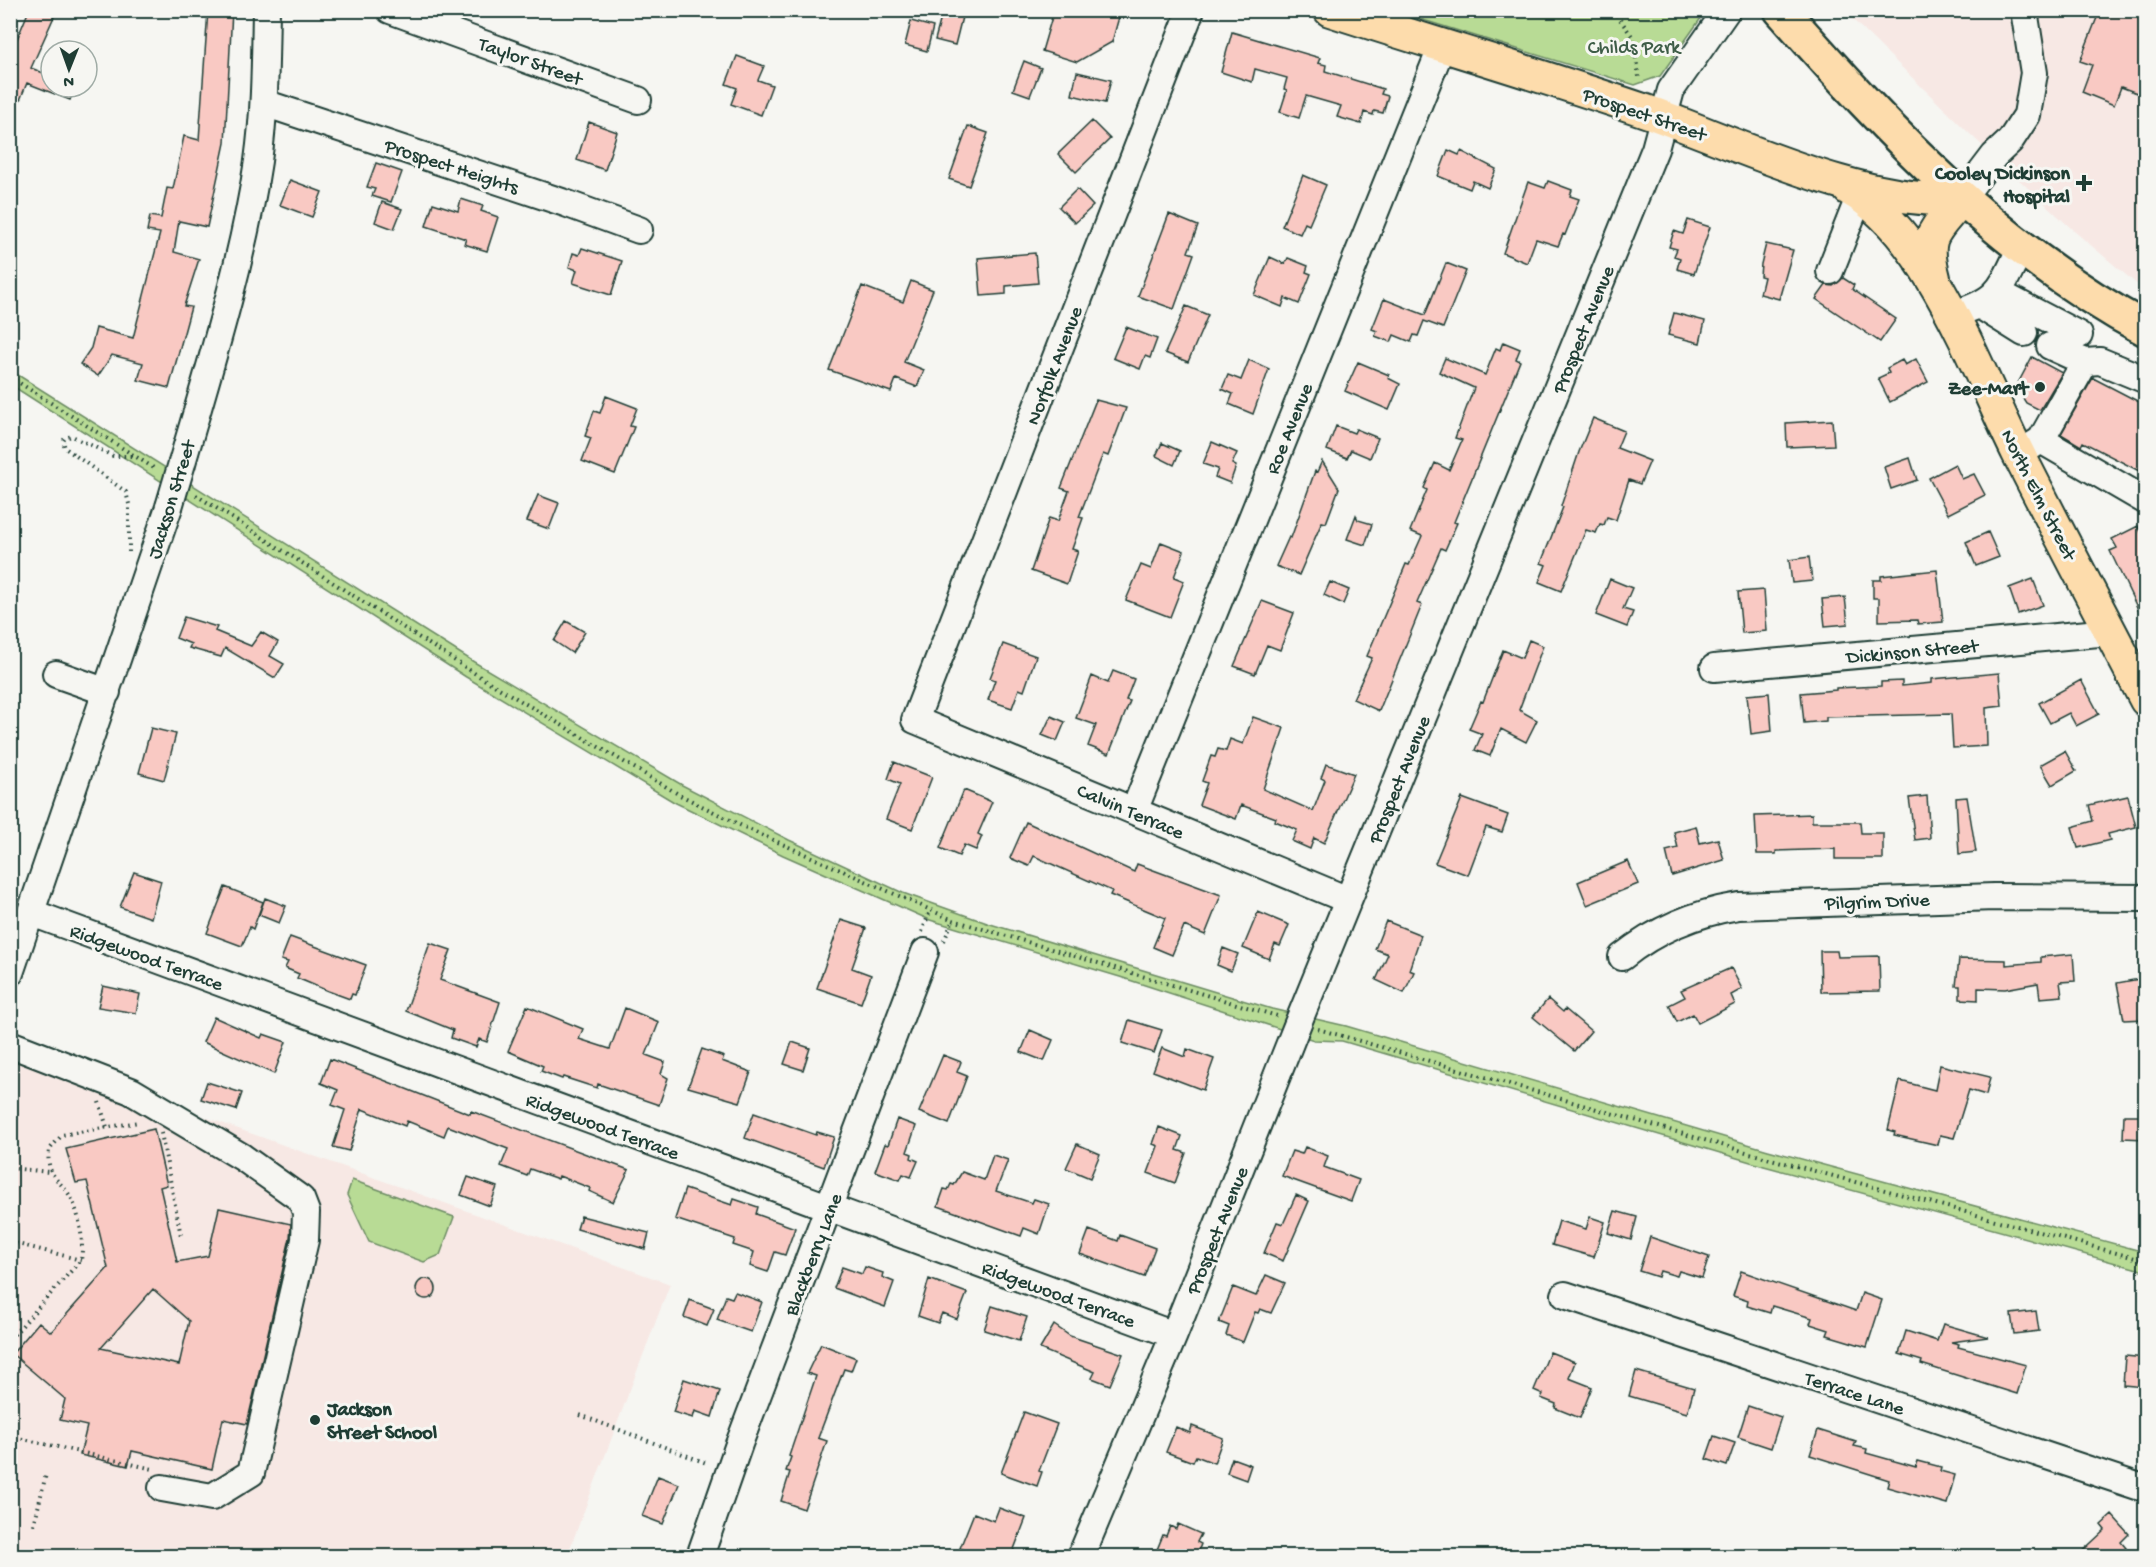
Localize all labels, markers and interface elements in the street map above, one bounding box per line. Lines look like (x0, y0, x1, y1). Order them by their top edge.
street label: Taylor Street (474, 34, 586, 93)
park label: Childs Park (1588, 38, 1682, 61)
north arrow (39, 39, 99, 99)
text: N (63, 71, 74, 90)
street label: Prospect Street (1578, 84, 1710, 149)
street label: Prospect Heights (380, 136, 521, 201)
place label: Cooley Dickinson Hospital (1934, 164, 2071, 210)
marker: Cooley Dickinson Hospital (2075, 174, 2093, 192)
street label: Prospect Avenue (1549, 262, 1622, 399)
street label: Norfolk Avenue (1023, 303, 1090, 429)
place label: Zee-Mart (1948, 379, 2030, 402)
street label: Roe Avenue (1263, 380, 1320, 478)
marker: Zee-Mart (2033, 380, 2047, 394)
street label: North Elm Street (1994, 427, 2080, 566)
street label: Jackson Street (144, 436, 203, 562)
street label: Dickinson Street (1843, 636, 1981, 671)
street label: Prospect Avenue (1365, 712, 1438, 849)
street label: Calvin Terrace (1073, 780, 1187, 846)
street label: Pilgrim Drive (1823, 890, 1931, 917)
street label: Ridgewood Terrace (66, 921, 226, 998)
street label: Ridgewood Terrace (522, 1090, 682, 1167)
street label: Prospect Avenue (1183, 1163, 1256, 1300)
street label: Blackberry Lane (781, 1190, 849, 1321)
street label: Ridgewood Terrace (978, 1258, 1138, 1335)
street label: Terrace Lane (1800, 1368, 1907, 1422)
place label: Jackson Street School (326, 1400, 438, 1446)
marker: Jackson Street School (308, 1413, 322, 1427)

